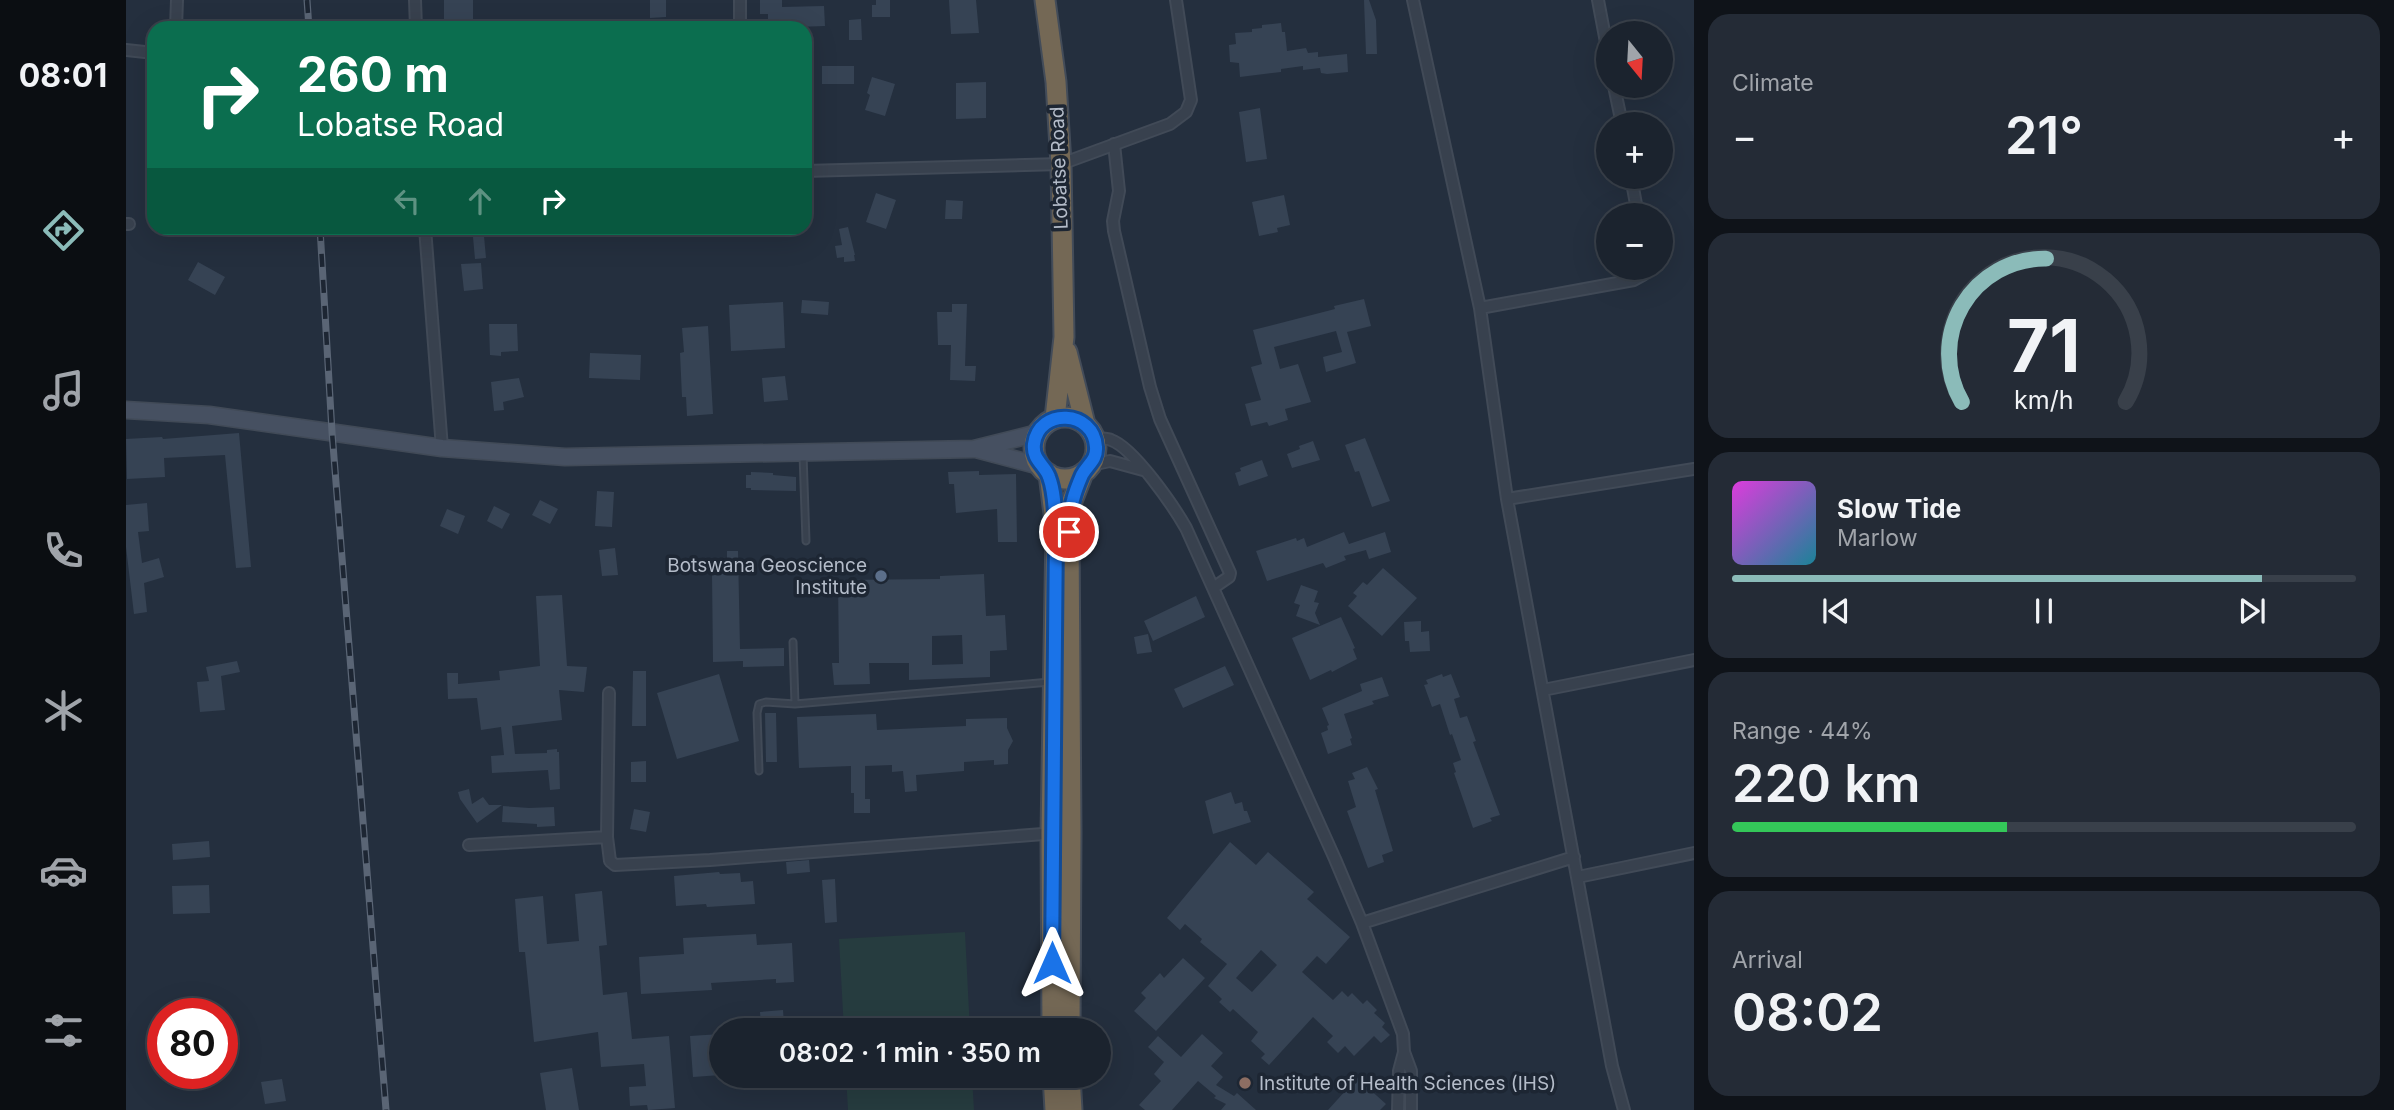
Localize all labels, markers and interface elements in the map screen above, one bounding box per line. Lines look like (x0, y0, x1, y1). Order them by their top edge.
north arrow (1596, 21, 1673, 98)
map controls (1596, 21, 1673, 280)
text: 260 m (297, 45, 449, 104)
icon: right (182, 49, 273, 140)
text: 08:01 (19, 56, 107, 95)
text: Climate (1732, 69, 1814, 97)
text: 21° (2005, 104, 2083, 167)
text: Lobatse Road (297, 105, 504, 144)
street label: Lobatse Road (1045, 106, 1073, 230)
button: + (1596, 112, 1673, 189)
text: − (1732, 113, 1757, 159)
text: + (2331, 113, 2356, 159)
icon: left (388, 182, 426, 220)
icon: ahead (461, 182, 499, 220)
icon: right (534, 182, 572, 220)
button: − (1596, 203, 1673, 280)
icon: directions (39, 206, 88, 255)
text: 71 (2007, 301, 2081, 390)
icon: music (39, 366, 88, 415)
text: km/h (2014, 385, 2074, 415)
text: Slow Tide (1837, 493, 1961, 524)
pin (1039, 502, 1099, 562)
icon: arrive (1050, 513, 1088, 551)
text: Marlow (1837, 524, 1917, 552)
icon: phone (39, 526, 88, 575)
place label: Botswana Geoscience Institute (667, 554, 867, 599)
marker: Botswana Geoscience Institute (873, 568, 889, 584)
icon: previous (1817, 592, 1855, 630)
icon: pause (2025, 592, 2063, 630)
icon: next (2233, 592, 2271, 630)
icon: climate (39, 686, 88, 735)
text: Range · 44% (1732, 717, 1873, 745)
text: 220 km (1732, 752, 1921, 815)
icon: car (39, 846, 88, 895)
position arrow (1015, 926, 1089, 1000)
text: Arrival (1732, 946, 1803, 974)
text: 08:02 (1732, 981, 1883, 1044)
speed limit sign: 80 (147, 998, 238, 1089)
icon: filters (39, 1006, 88, 1055)
text: 08:02 · 1 min · 350 m (779, 1037, 1041, 1068)
place label: Institute of Health Sciences (IHS) (1259, 1072, 1556, 1095)
marker: Institute of Health Sciences (IHS) (1237, 1075, 1253, 1091)

